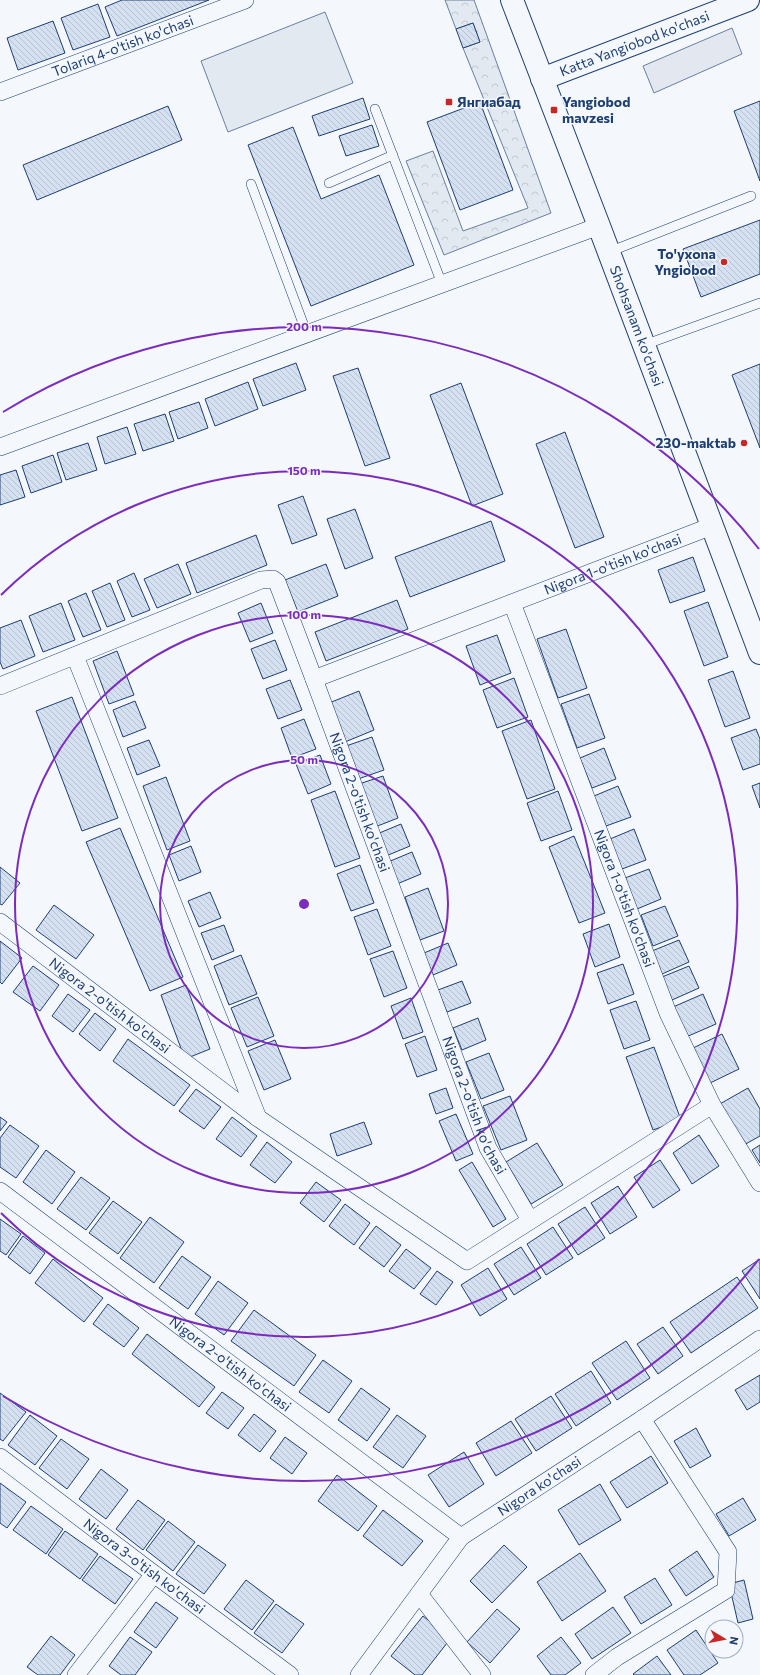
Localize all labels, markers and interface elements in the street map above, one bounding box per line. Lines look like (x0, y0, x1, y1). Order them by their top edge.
street label: Katta Yangiobod ko'chasi (557, 7, 712, 80)
street label: Tolariq 4-o'tish ko'chasi (49, 11, 196, 80)
place label: Янгиабад (457, 93, 521, 110)
place label: Yangiobod mavzesi (562, 93, 630, 126)
marker: Янгиабад (444, 97, 454, 107)
marker: Yangiobod mavzesi (549, 105, 559, 115)
place label: To'yxona Yngiobod (654, 245, 716, 278)
marker: To'yxona Yngiobod (719, 257, 729, 267)
street label: Shohsanam ko'chasi (607, 263, 668, 388)
text: 200 m (286, 319, 322, 333)
place label: 230-maktab (655, 434, 736, 451)
marker: 230-maktab (739, 438, 749, 448)
text: 150 m (287, 463, 321, 477)
street label: Nigora 1-o'tish ko'chasi (541, 530, 684, 598)
text: 100 m (287, 607, 321, 621)
street label: Nigora 2-o'tish ko'chasi (327, 730, 394, 874)
text: 50 m (290, 752, 318, 766)
street label: Nigora 1-o'tish ko'chasi (591, 827, 659, 969)
centre of rings (297, 897, 311, 911)
street label: Nigora 2-o'tish ko'chasi (46, 954, 174, 1056)
street label: Nigora 2-o'tish ko'chasi (439, 1034, 510, 1177)
street label: Nigora 2-o'tish ko'chasi (167, 1312, 295, 1415)
street label: Nigora ko'chasi (494, 1452, 584, 1519)
street label: Nigora 3-o'tish ko'chasi (80, 1515, 209, 1617)
north arrow (704, 1619, 744, 1659)
text: N (727, 1636, 741, 1646)

